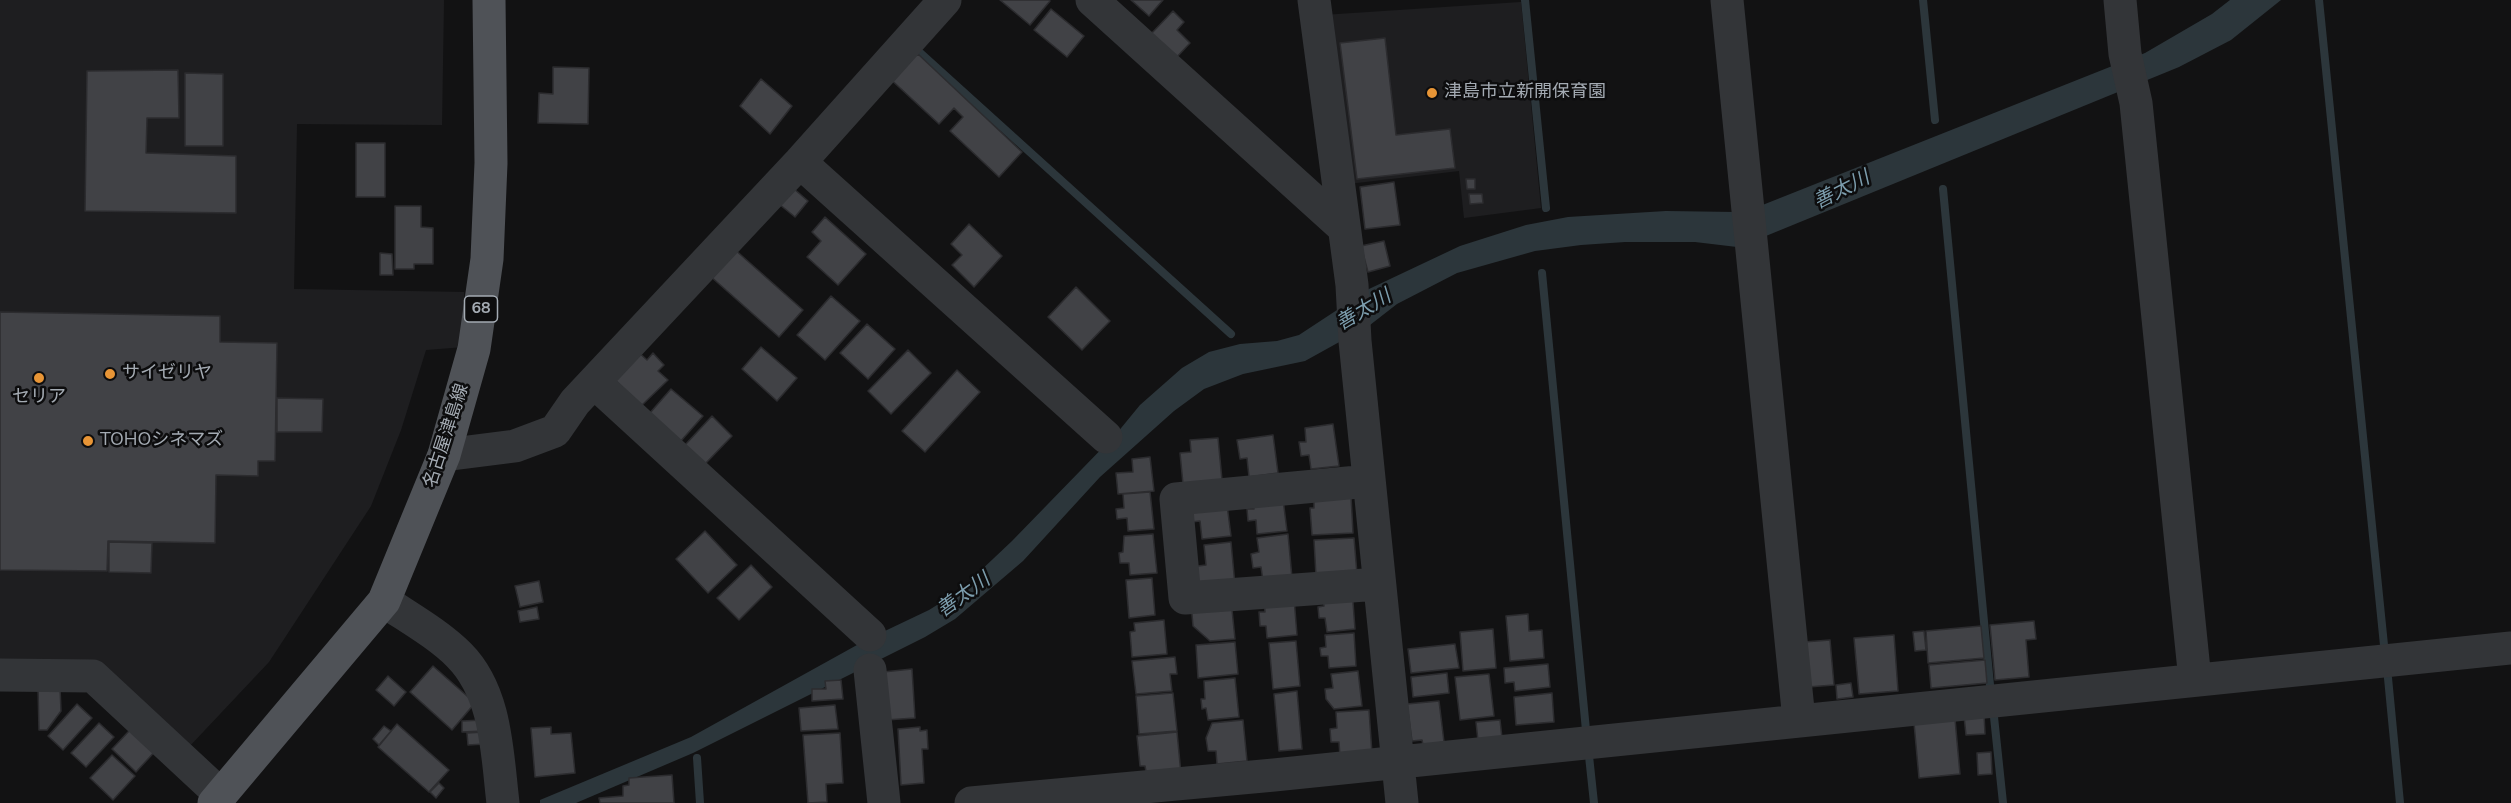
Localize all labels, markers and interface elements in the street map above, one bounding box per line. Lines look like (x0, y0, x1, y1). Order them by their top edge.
place label: 津島市立新開保育園 (1444, 82, 1606, 104)
marker: 津島市立新開保育園 (1425, 86, 1439, 100)
water label: 善太川 (1810, 167, 1874, 215)
water label: 善太川 (1332, 285, 1396, 337)
road number: 68 (464, 296, 498, 322)
place label: サイゼリヤ (122, 363, 212, 385)
marker: サイゼリヤ (103, 367, 117, 381)
marker: セリア (32, 371, 46, 385)
street label: 名古屋津島線 (420, 381, 474, 491)
place label: セリア (12, 387, 66, 409)
place label: TOHOシネマズ (100, 430, 223, 452)
marker: TOHOシネマズ (81, 434, 95, 448)
water label: 善太川 (933, 569, 995, 623)

